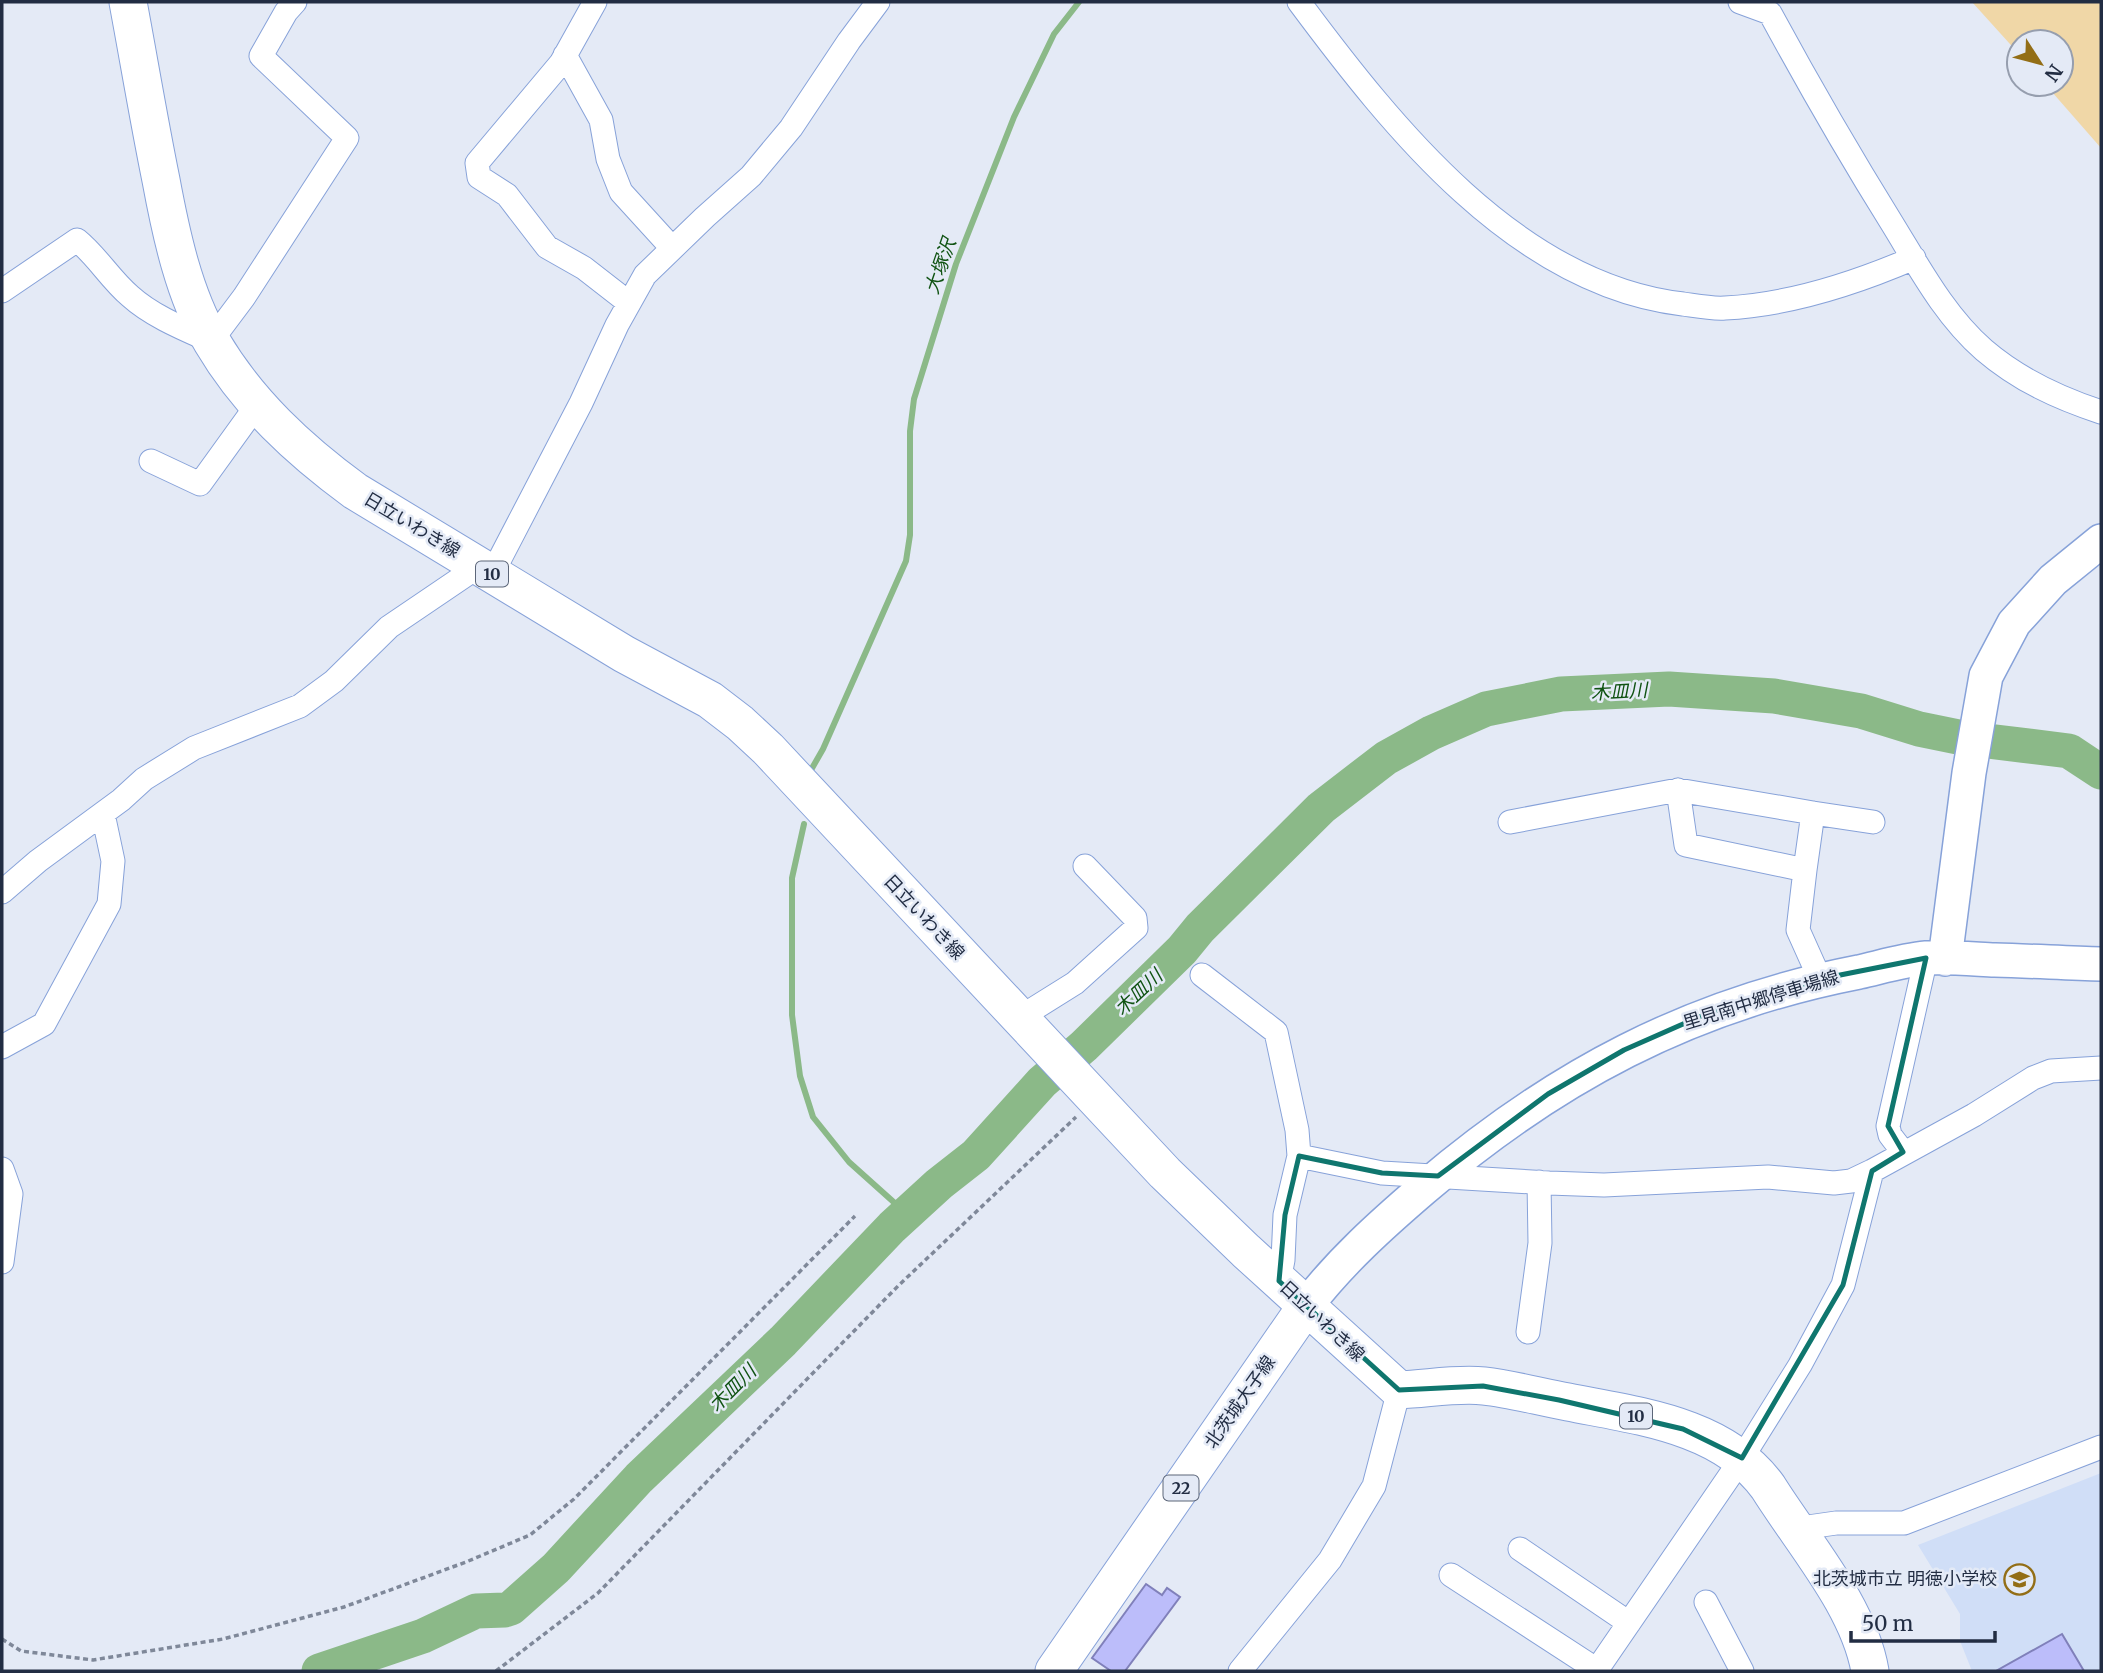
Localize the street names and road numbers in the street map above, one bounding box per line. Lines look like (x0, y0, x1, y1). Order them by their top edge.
street label: 日立いわき線 (360, 487, 464, 562)
road number: 10 (476, 562, 508, 586)
street label: 日立いわき線 (879, 869, 970, 964)
street label: 里見南中郷停車場線 (1680, 965, 1842, 1034)
street label: 日立いわき線 (1275, 1275, 1370, 1366)
street label: 北茨城大子線 (1199, 1351, 1280, 1453)
road number: 10 (1620, 1404, 1652, 1428)
road number: 22 (1164, 1476, 1198, 1500)

